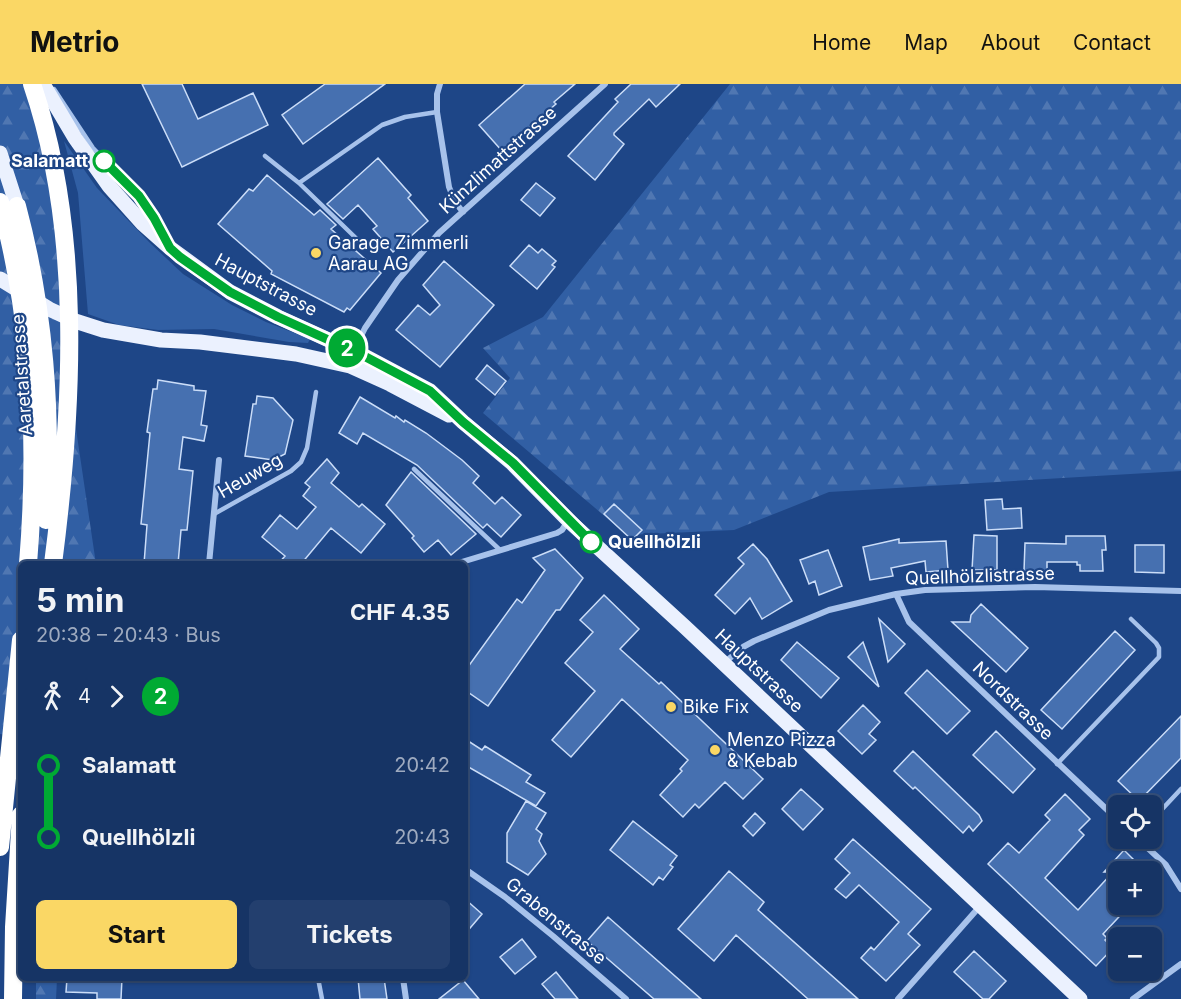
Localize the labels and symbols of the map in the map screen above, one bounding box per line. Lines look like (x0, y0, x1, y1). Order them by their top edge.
street label: Künzlimattstrasse (435, 102, 561, 218)
place label: Salamatt (11, 150, 88, 171)
marker: Salamatt (93, 150, 115, 172)
place label: Garage Zimmerli Aarau AG (328, 232, 469, 274)
marker: Garage Zimmerli Aarau AG (309, 246, 323, 260)
street label: Hauptstrasse (212, 249, 321, 320)
street label: Aaretalstrasse (7, 314, 36, 436)
line badge: 2 (328, 328, 366, 368)
street label: Heuweg (214, 449, 286, 502)
marker: Quellhölzli (580, 531, 602, 553)
place label: Quellhölzli (608, 531, 701, 552)
street label: Quellhölzlistrasse (905, 562, 1055, 589)
street label: Hauptstrasse (711, 625, 808, 717)
street label: Nordstrasse (969, 657, 1058, 744)
place label: Bike Fix (683, 696, 749, 717)
marker: Bike Fix (664, 700, 678, 714)
place label: Menzo Pizza & Kebab (727, 729, 836, 771)
marker: Menzo Pizza & Kebab (708, 743, 722, 757)
street label: Grabenstrasse (502, 873, 611, 969)

